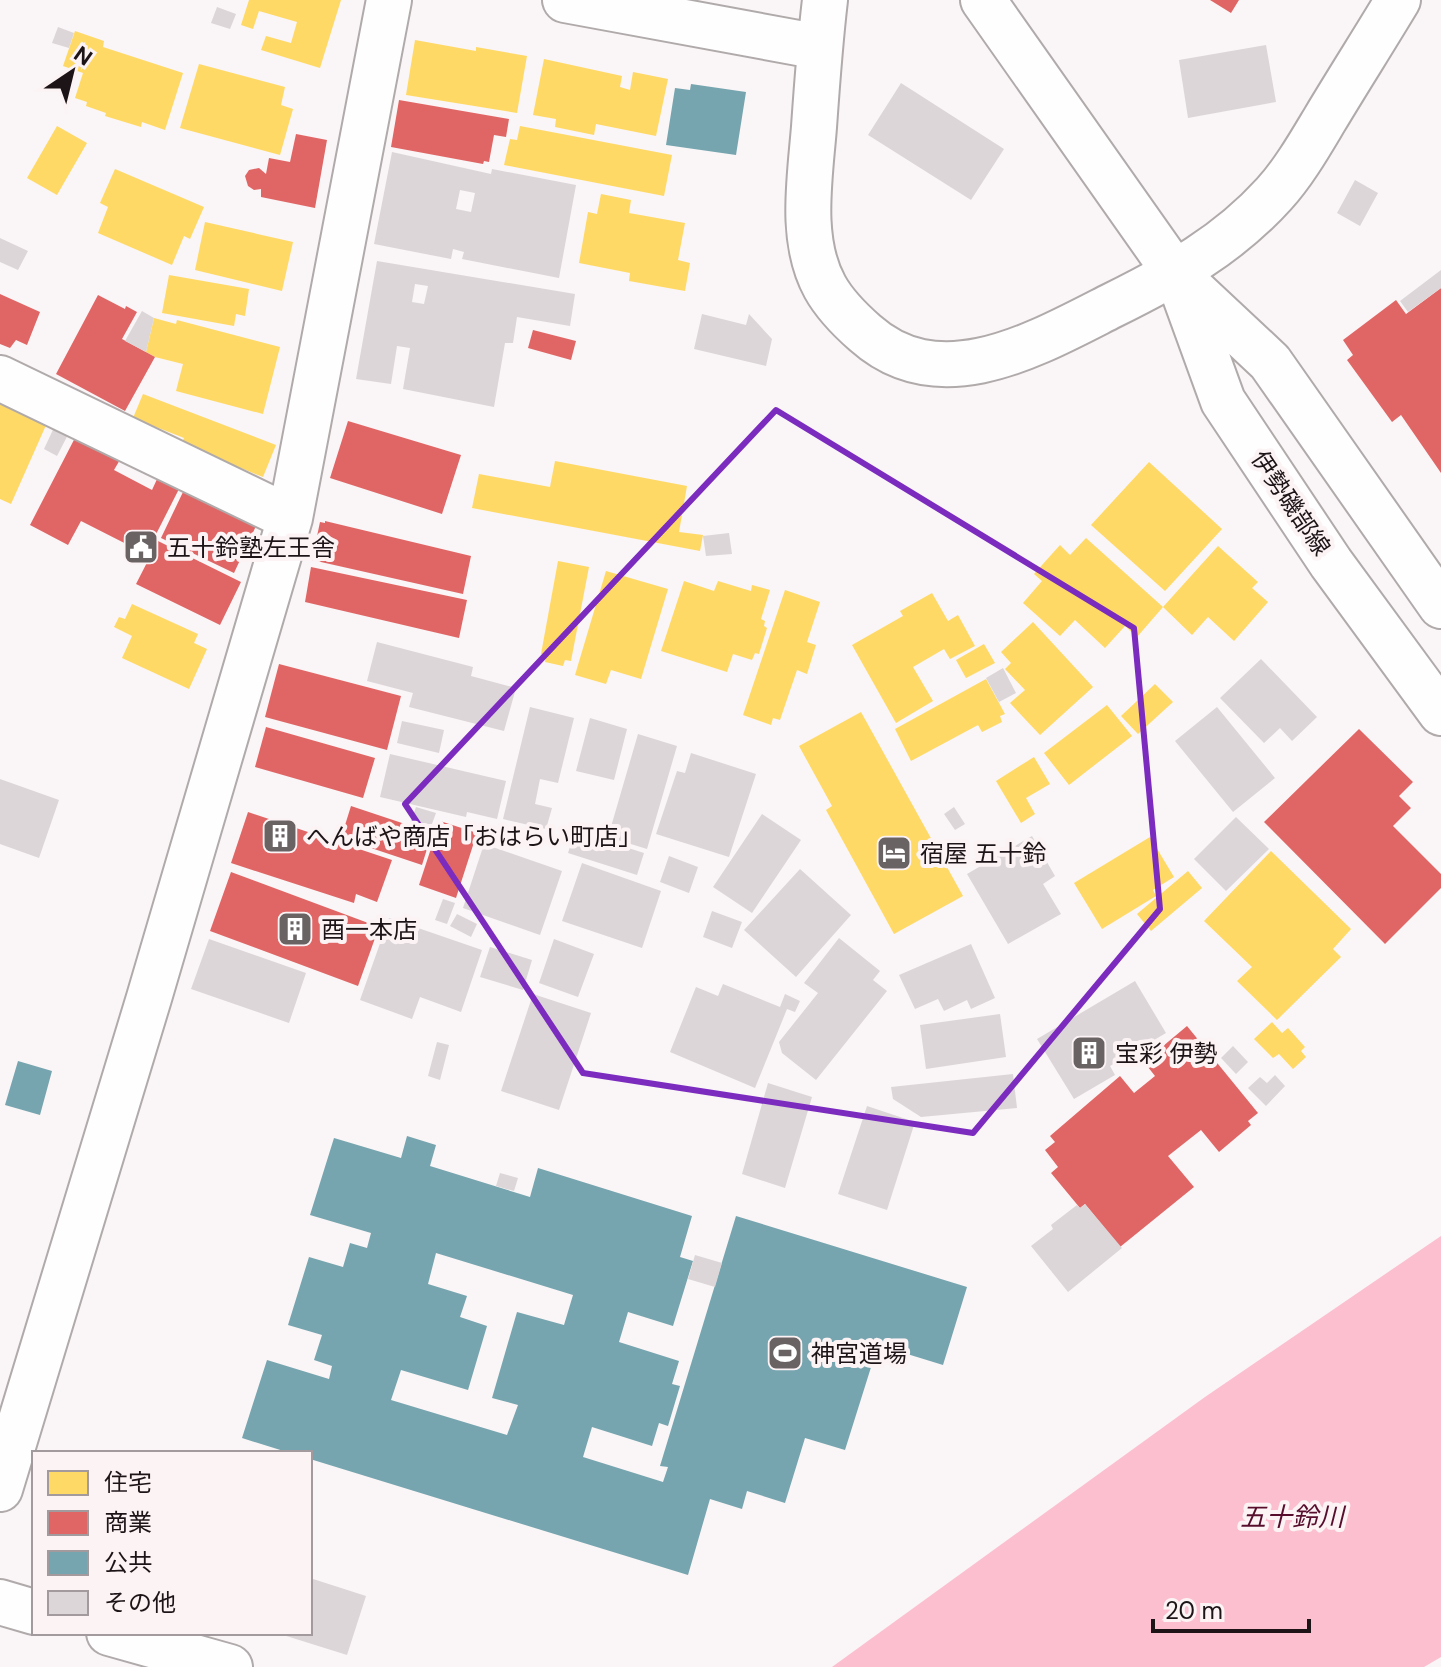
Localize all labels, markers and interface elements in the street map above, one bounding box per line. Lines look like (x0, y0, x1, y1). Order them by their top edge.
north arrow (32, 32, 112, 112)
text: N (68, 40, 98, 73)
street label: 伊勢磯部線 (1245, 445, 1337, 561)
public building icon: 五十鈴塾左王舎 (122, 528, 160, 566)
place label: 五十鈴塾左王舎 (167, 532, 335, 563)
building icon: へんばや商店「おはらい町店」 (261, 817, 299, 855)
place label: へんばや商店「おはらい町店」 (306, 821, 642, 852)
hotel icon: 宿屋 五十鈴 (875, 834, 913, 872)
place label: 宿屋 五十鈴 (920, 838, 1046, 869)
building icon: 酉一本店 (276, 910, 314, 948)
place label: 酉一本店 (321, 914, 417, 945)
building icon: 宝彩 伊勢 (1070, 1034, 1108, 1072)
place label: 宝彩 伊勢 (1115, 1038, 1217, 1069)
sports icon: 神宮道場 (766, 1334, 804, 1372)
place label: 神宮道場 (811, 1338, 907, 1369)
legend (32, 1451, 312, 1635)
text: 住宅 (104, 1467, 152, 1498)
water label: 五十鈴川 (1240, 1500, 1347, 1534)
text: 商業 (104, 1507, 152, 1538)
text: 公共 (104, 1547, 152, 1578)
scale bar (1153, 1583, 1309, 1633)
text: その他 (104, 1587, 176, 1618)
text: 20 m (1165, 1595, 1223, 1626)

